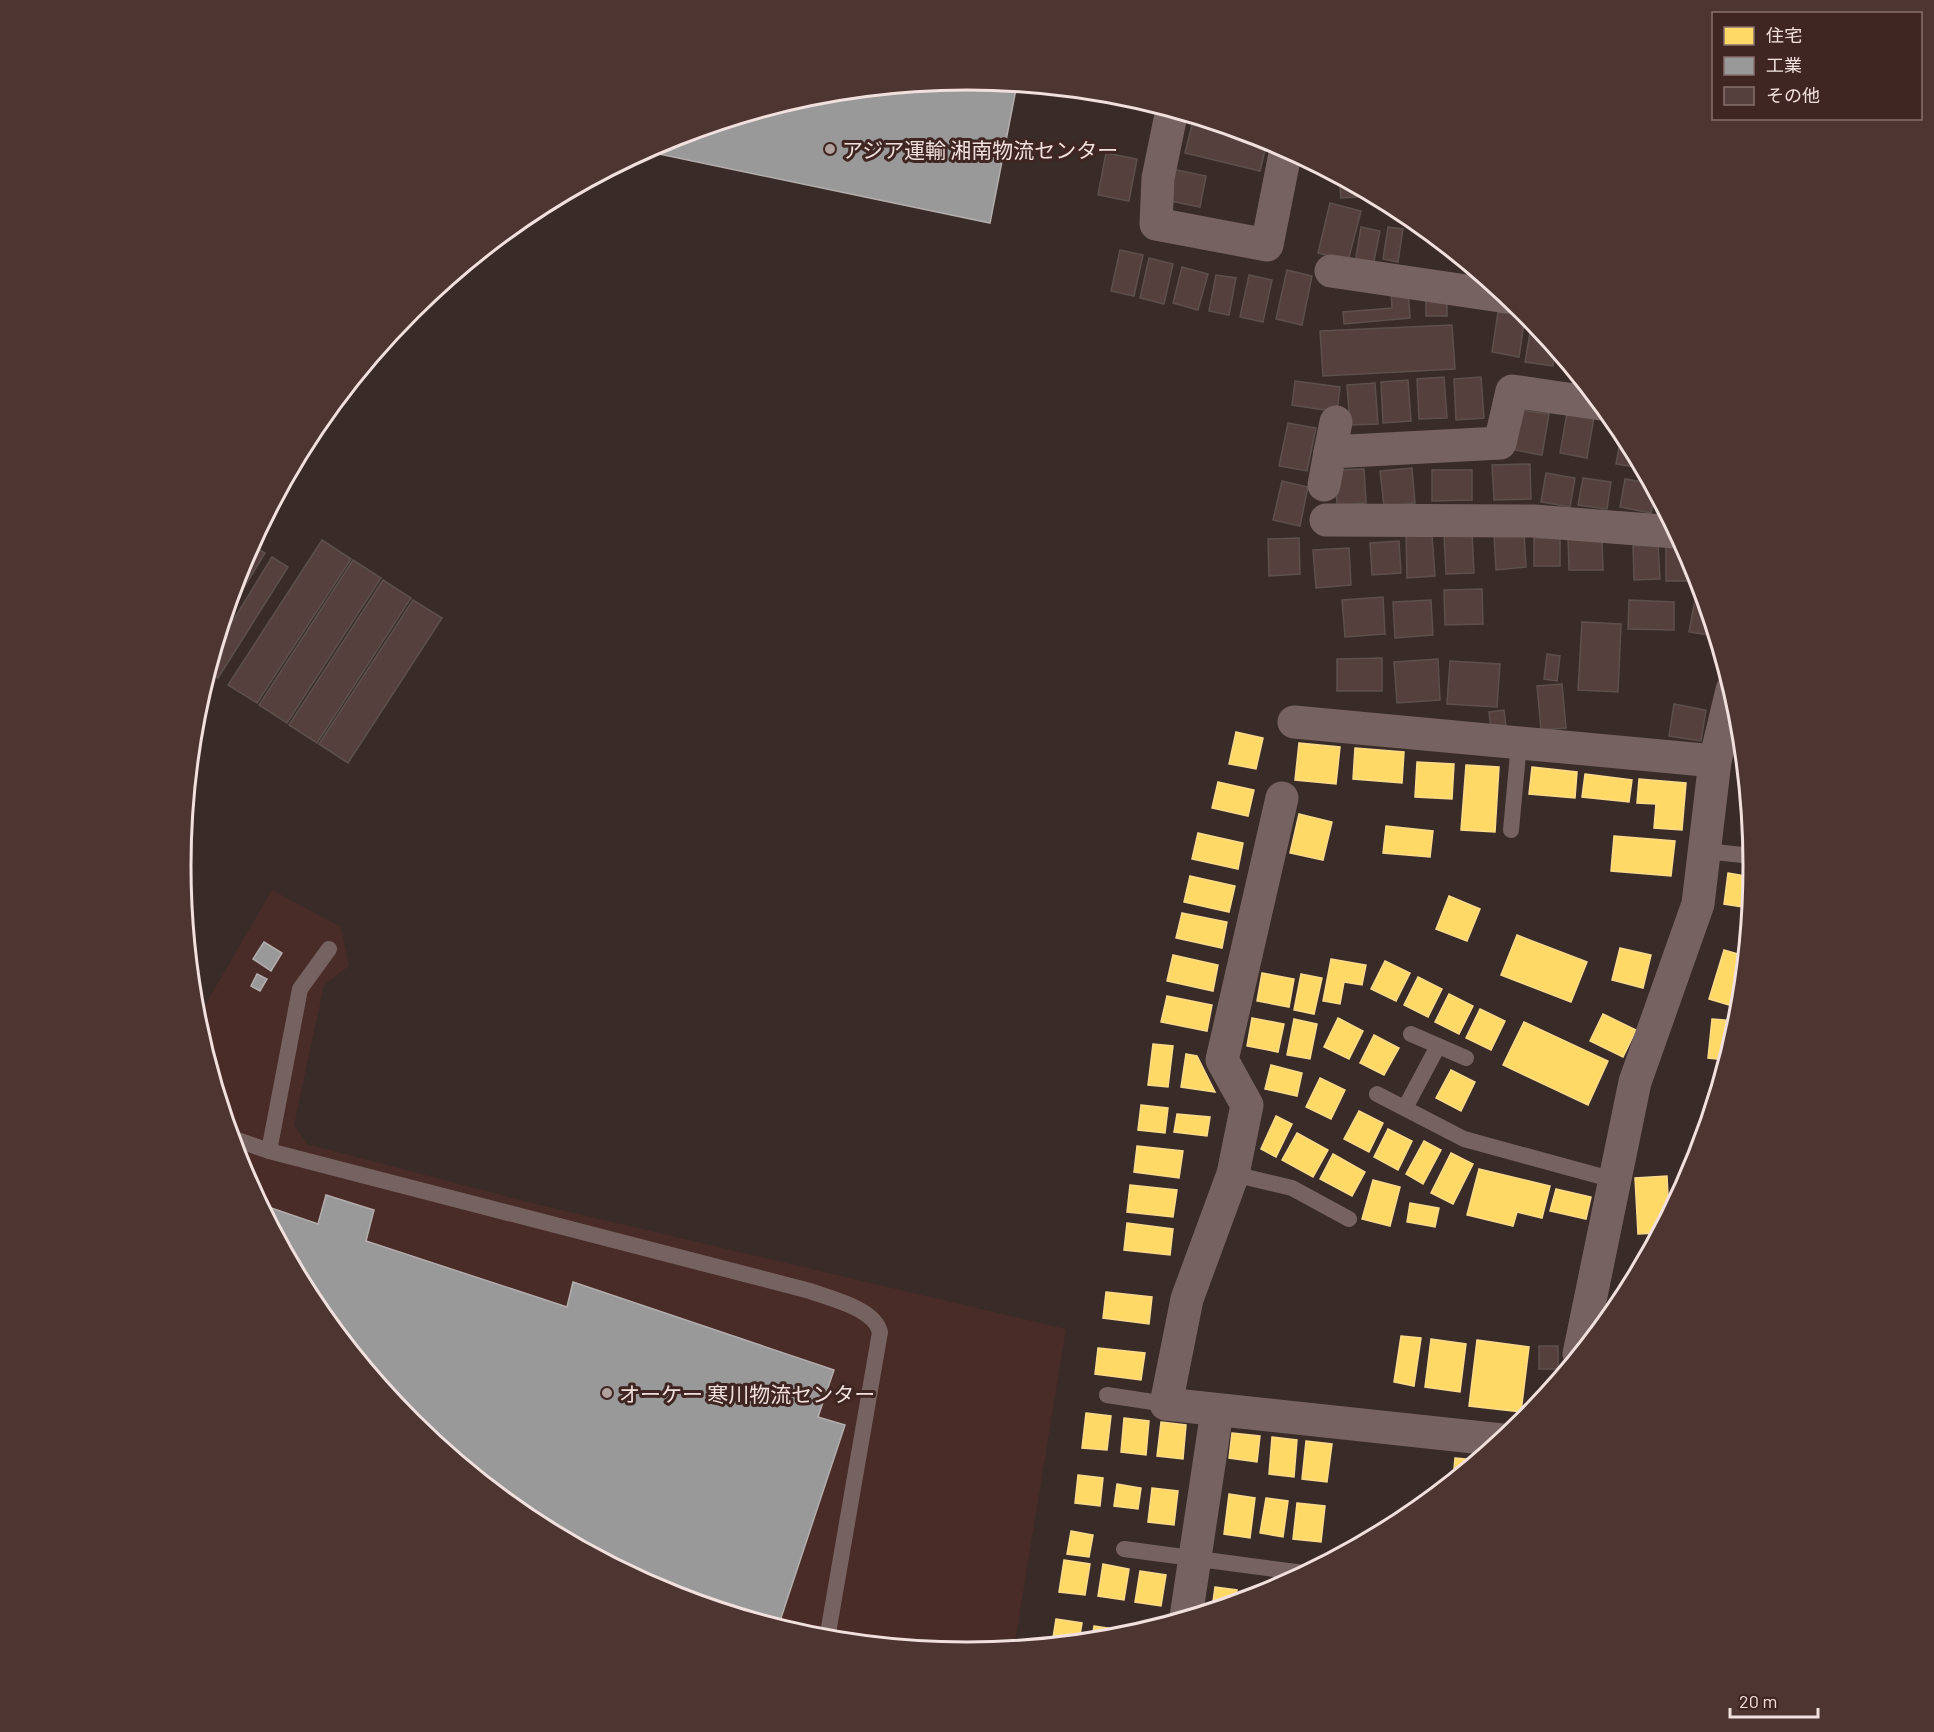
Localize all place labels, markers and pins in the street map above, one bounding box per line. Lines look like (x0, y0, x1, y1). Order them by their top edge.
place label: アジア運輸 湘南物流センター (842, 137, 1118, 162)
marker: アジア運輸 湘南物流センター (823, 142, 837, 156)
place label: オーケー 寒川物流センター (619, 1381, 875, 1406)
marker: オーケー 寒川物流センター (600, 1386, 614, 1400)

